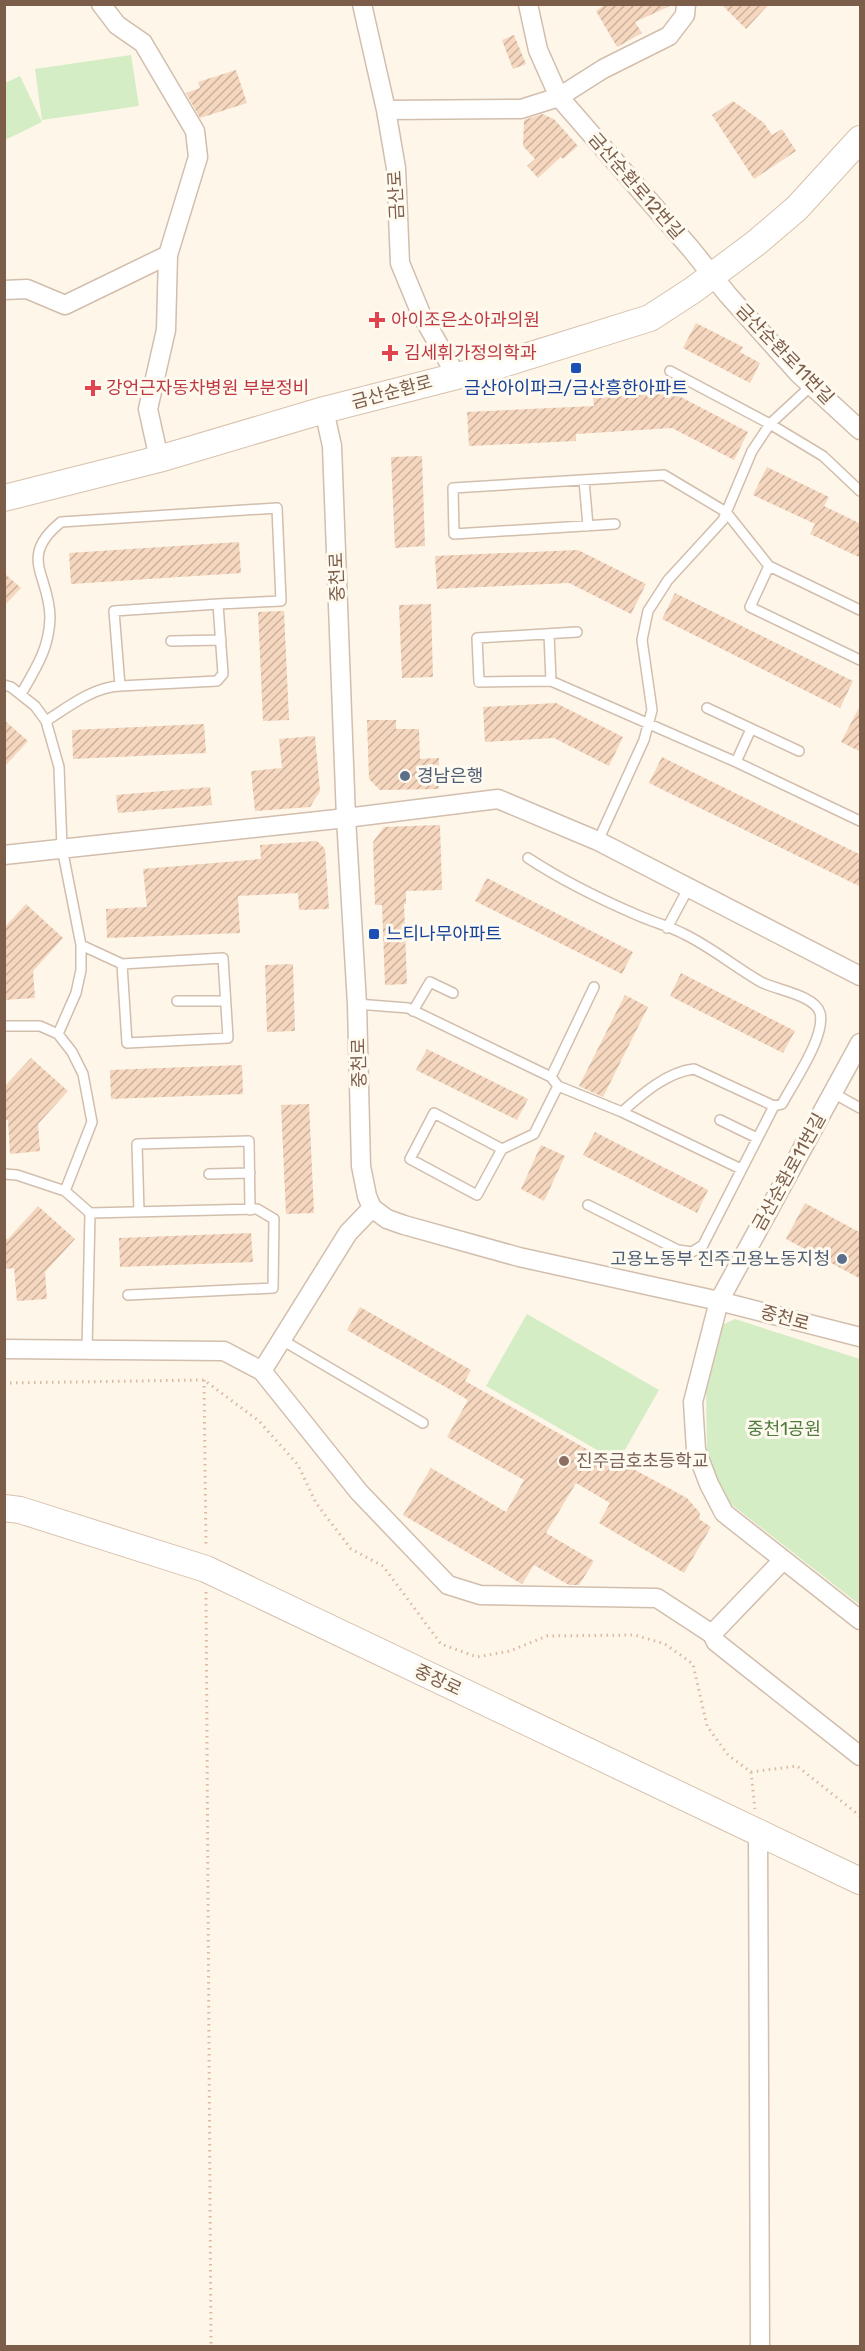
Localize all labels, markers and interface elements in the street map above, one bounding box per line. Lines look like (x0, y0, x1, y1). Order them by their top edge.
street label: 금산순환로12번길 (584, 128, 688, 244)
street label: 금산로 (384, 170, 408, 220)
street label: 금산순환로11번길 (731, 299, 839, 409)
place label: 아이조은소아과의원 (391, 309, 540, 331)
marker: 아이조은소아과의원 (368, 311, 386, 329)
place label: 김세휘가정의학과 (404, 342, 537, 364)
marker: 김세휘가정의학과 (381, 344, 399, 362)
marker: 금산아이파크/금산흥한아파트 (569, 361, 583, 375)
street label: 금산순환로 (349, 371, 435, 413)
place label: 강언근자동차병원 부분정비 (106, 377, 309, 399)
place label: 금산아이파크/금산흥한아파트 (464, 377, 688, 399)
marker: 강언근자동차병원 부분정비 (84, 379, 102, 397)
street label: 중천로 (325, 552, 349, 602)
place label: 경남은행 (417, 765, 483, 787)
marker: 경남은행 (398, 769, 412, 783)
place label: 느티나무아파트 (386, 923, 502, 945)
marker: 느티나무아파트 (367, 927, 381, 941)
street label: 중천로 (348, 1038, 370, 1088)
street label: 금산순환로11번길 (748, 1109, 830, 1235)
place label: 고용노동부 진주고용노동지청 (610, 1248, 830, 1270)
marker: 고용노동부 진주고용노동지청 (835, 1252, 849, 1266)
street label: 중천로 (758, 1301, 812, 1335)
park label: 중천1공원 (747, 1418, 821, 1440)
place label: 진주금호초등학교 (576, 1450, 708, 1472)
marker: 진주금호초등학교 (557, 1454, 571, 1468)
street label: 중장로 (411, 1660, 465, 1700)

